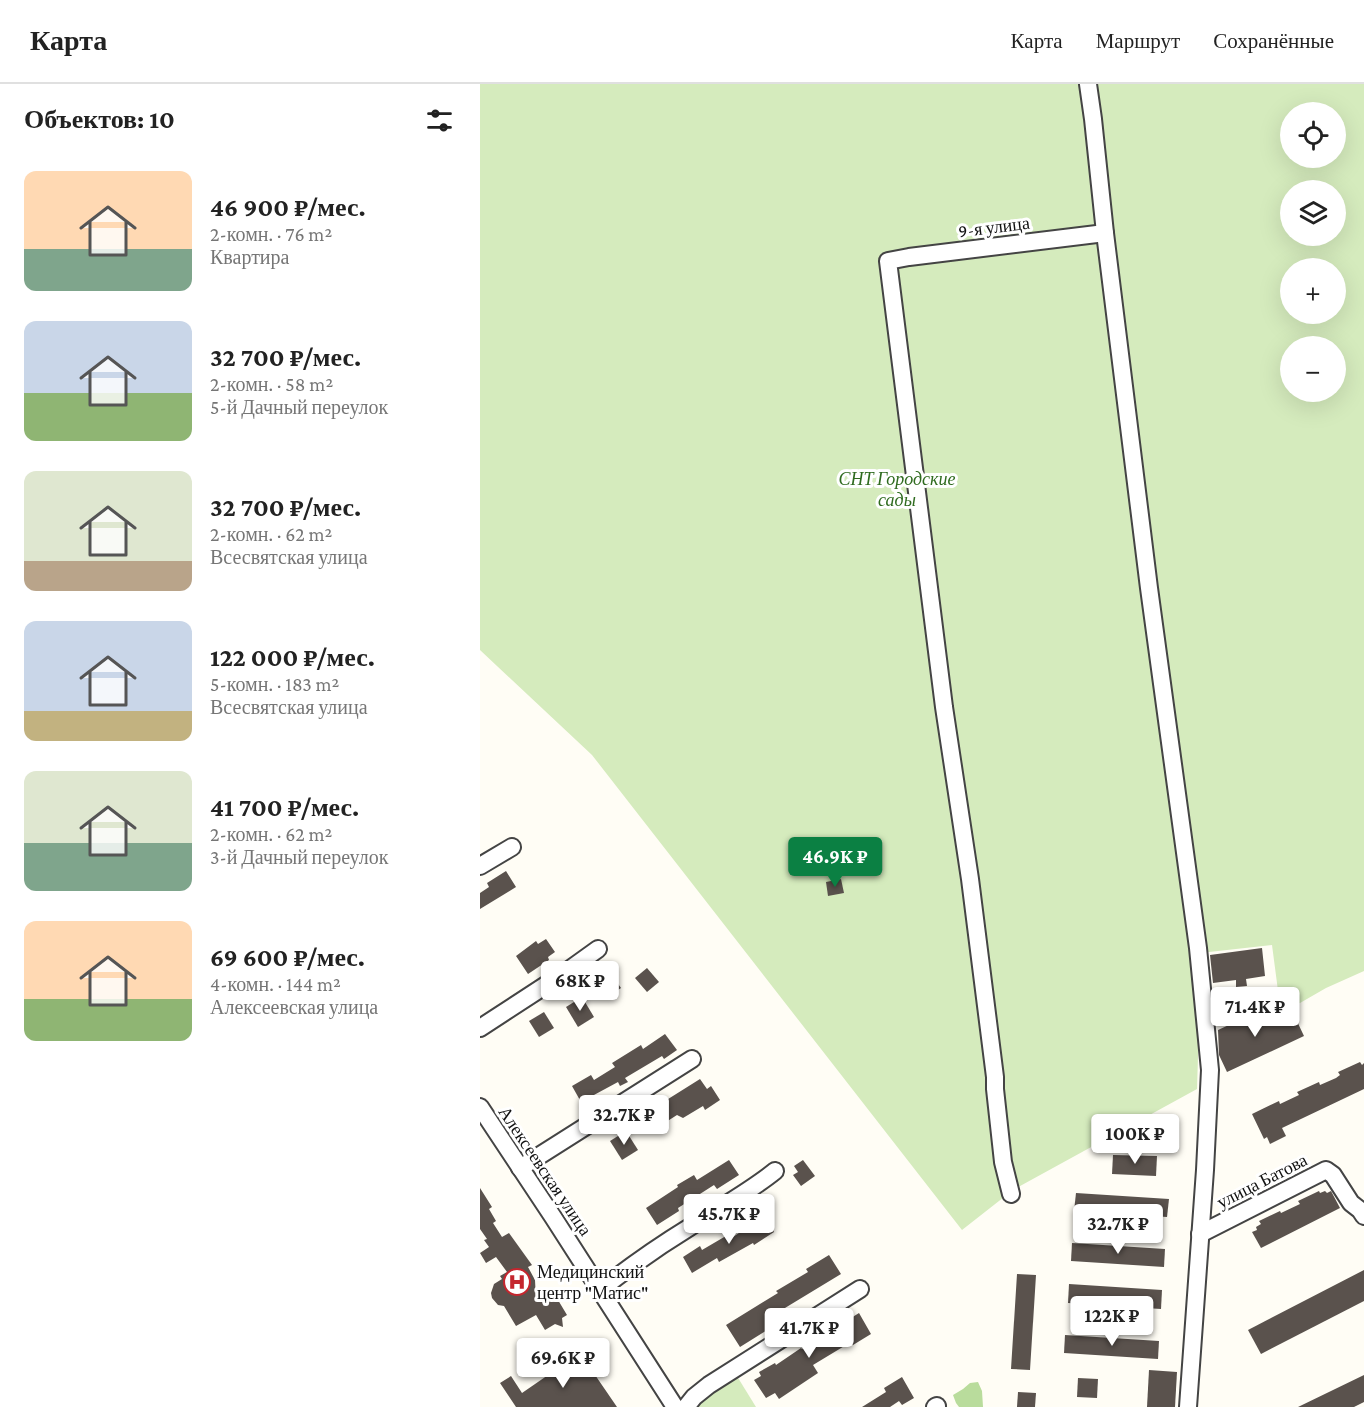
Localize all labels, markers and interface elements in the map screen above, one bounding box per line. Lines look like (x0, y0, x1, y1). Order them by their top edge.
text: Карта (30, 25, 107, 56)
text: Карта (1011, 29, 1063, 53)
text: Маршрут (1096, 29, 1180, 53)
text: Сохранённые (1213, 29, 1334, 53)
map controls (1280, 102, 1346, 402)
button: locate (1280, 102, 1346, 168)
icon: filters (423, 104, 456, 137)
text: Объектов: 10 (24, 105, 175, 134)
button: layers (1280, 180, 1346, 246)
text: 46 900 ₽/мес. (210, 193, 366, 222)
icon: home (72, 195, 144, 267)
street label: 9-я улица (957, 213, 1031, 241)
text: 2-комн. · 76 m² (210, 223, 332, 245)
text: Квартира (210, 246, 289, 268)
button: + (1280, 258, 1346, 324)
button: − (1280, 336, 1346, 402)
text: 32 700 ₽/мес. (210, 343, 361, 372)
icon: home (72, 345, 144, 417)
text: 2-комн. · 58 m² (210, 373, 333, 395)
text: 5-й Дачный переулок (210, 396, 388, 418)
park label: СНТ Городские сады (839, 469, 955, 510)
text: 32 700 ₽/мес. (210, 493, 361, 522)
icon: home (72, 495, 144, 567)
text: 2-комн. · 62 m² (210, 523, 332, 545)
text: Всесвятская улица (210, 546, 368, 568)
text: 122 000 ₽/мес. (210, 643, 375, 672)
icon: home (72, 645, 144, 717)
text: 5-комн. · 183 m² (210, 673, 339, 695)
text: Всесвятская улица (210, 696, 368, 718)
text: 41 700 ₽/мес. (210, 793, 359, 822)
icon: home (72, 795, 144, 867)
text: 2-комн. · 62 m² (210, 823, 332, 845)
pin: 46.9K ₽ (780, 837, 890, 888)
text: 46.9K ₽ (802, 845, 868, 867)
text: 3-й Дачный переулок (210, 846, 388, 868)
text: 69 600 ₽/мес. (210, 943, 365, 972)
icon: home (72, 945, 144, 1017)
pin: 68K ₽ (538, 961, 622, 1012)
text: 68K ₽ (555, 969, 605, 991)
text: 4-комн. · 144 m² (210, 973, 341, 995)
pin: 71.4K ₽ (1200, 987, 1310, 1038)
text: 71.4K ₽ (1225, 995, 1285, 1017)
text: Алексеевская улица (210, 996, 378, 1018)
pin: 32.7K ₽ (569, 1095, 679, 1146)
street label: Алексеевская улица (494, 1103, 596, 1239)
text: 32.7K ₽ (593, 1103, 655, 1125)
pin: 100K ₽ (1086, 1114, 1184, 1165)
text: 100K ₽ (1105, 1122, 1165, 1144)
street label: улица Батова (1214, 1150, 1310, 1212)
pin: 45.7K ₽ (674, 1194, 784, 1245)
text: 45.7K ₽ (698, 1202, 760, 1224)
pin: 32.7K ₽ (1063, 1204, 1173, 1255)
text: 32.7K ₽ (1087, 1212, 1149, 1234)
place label: Медицинский центр "Матис" (537, 1262, 648, 1303)
hospital icon: Медицинский центр "Матис" (502, 1267, 532, 1297)
pin: 122K ₽ (1063, 1296, 1161, 1347)
text: 122K ₽ (1084, 1304, 1140, 1326)
pin: 41.7K ₽ (754, 1308, 864, 1359)
text: 41.7K ₽ (779, 1316, 839, 1338)
pin: 69.6K ₽ (508, 1338, 618, 1389)
text: 69.6K ₽ (531, 1346, 595, 1368)

